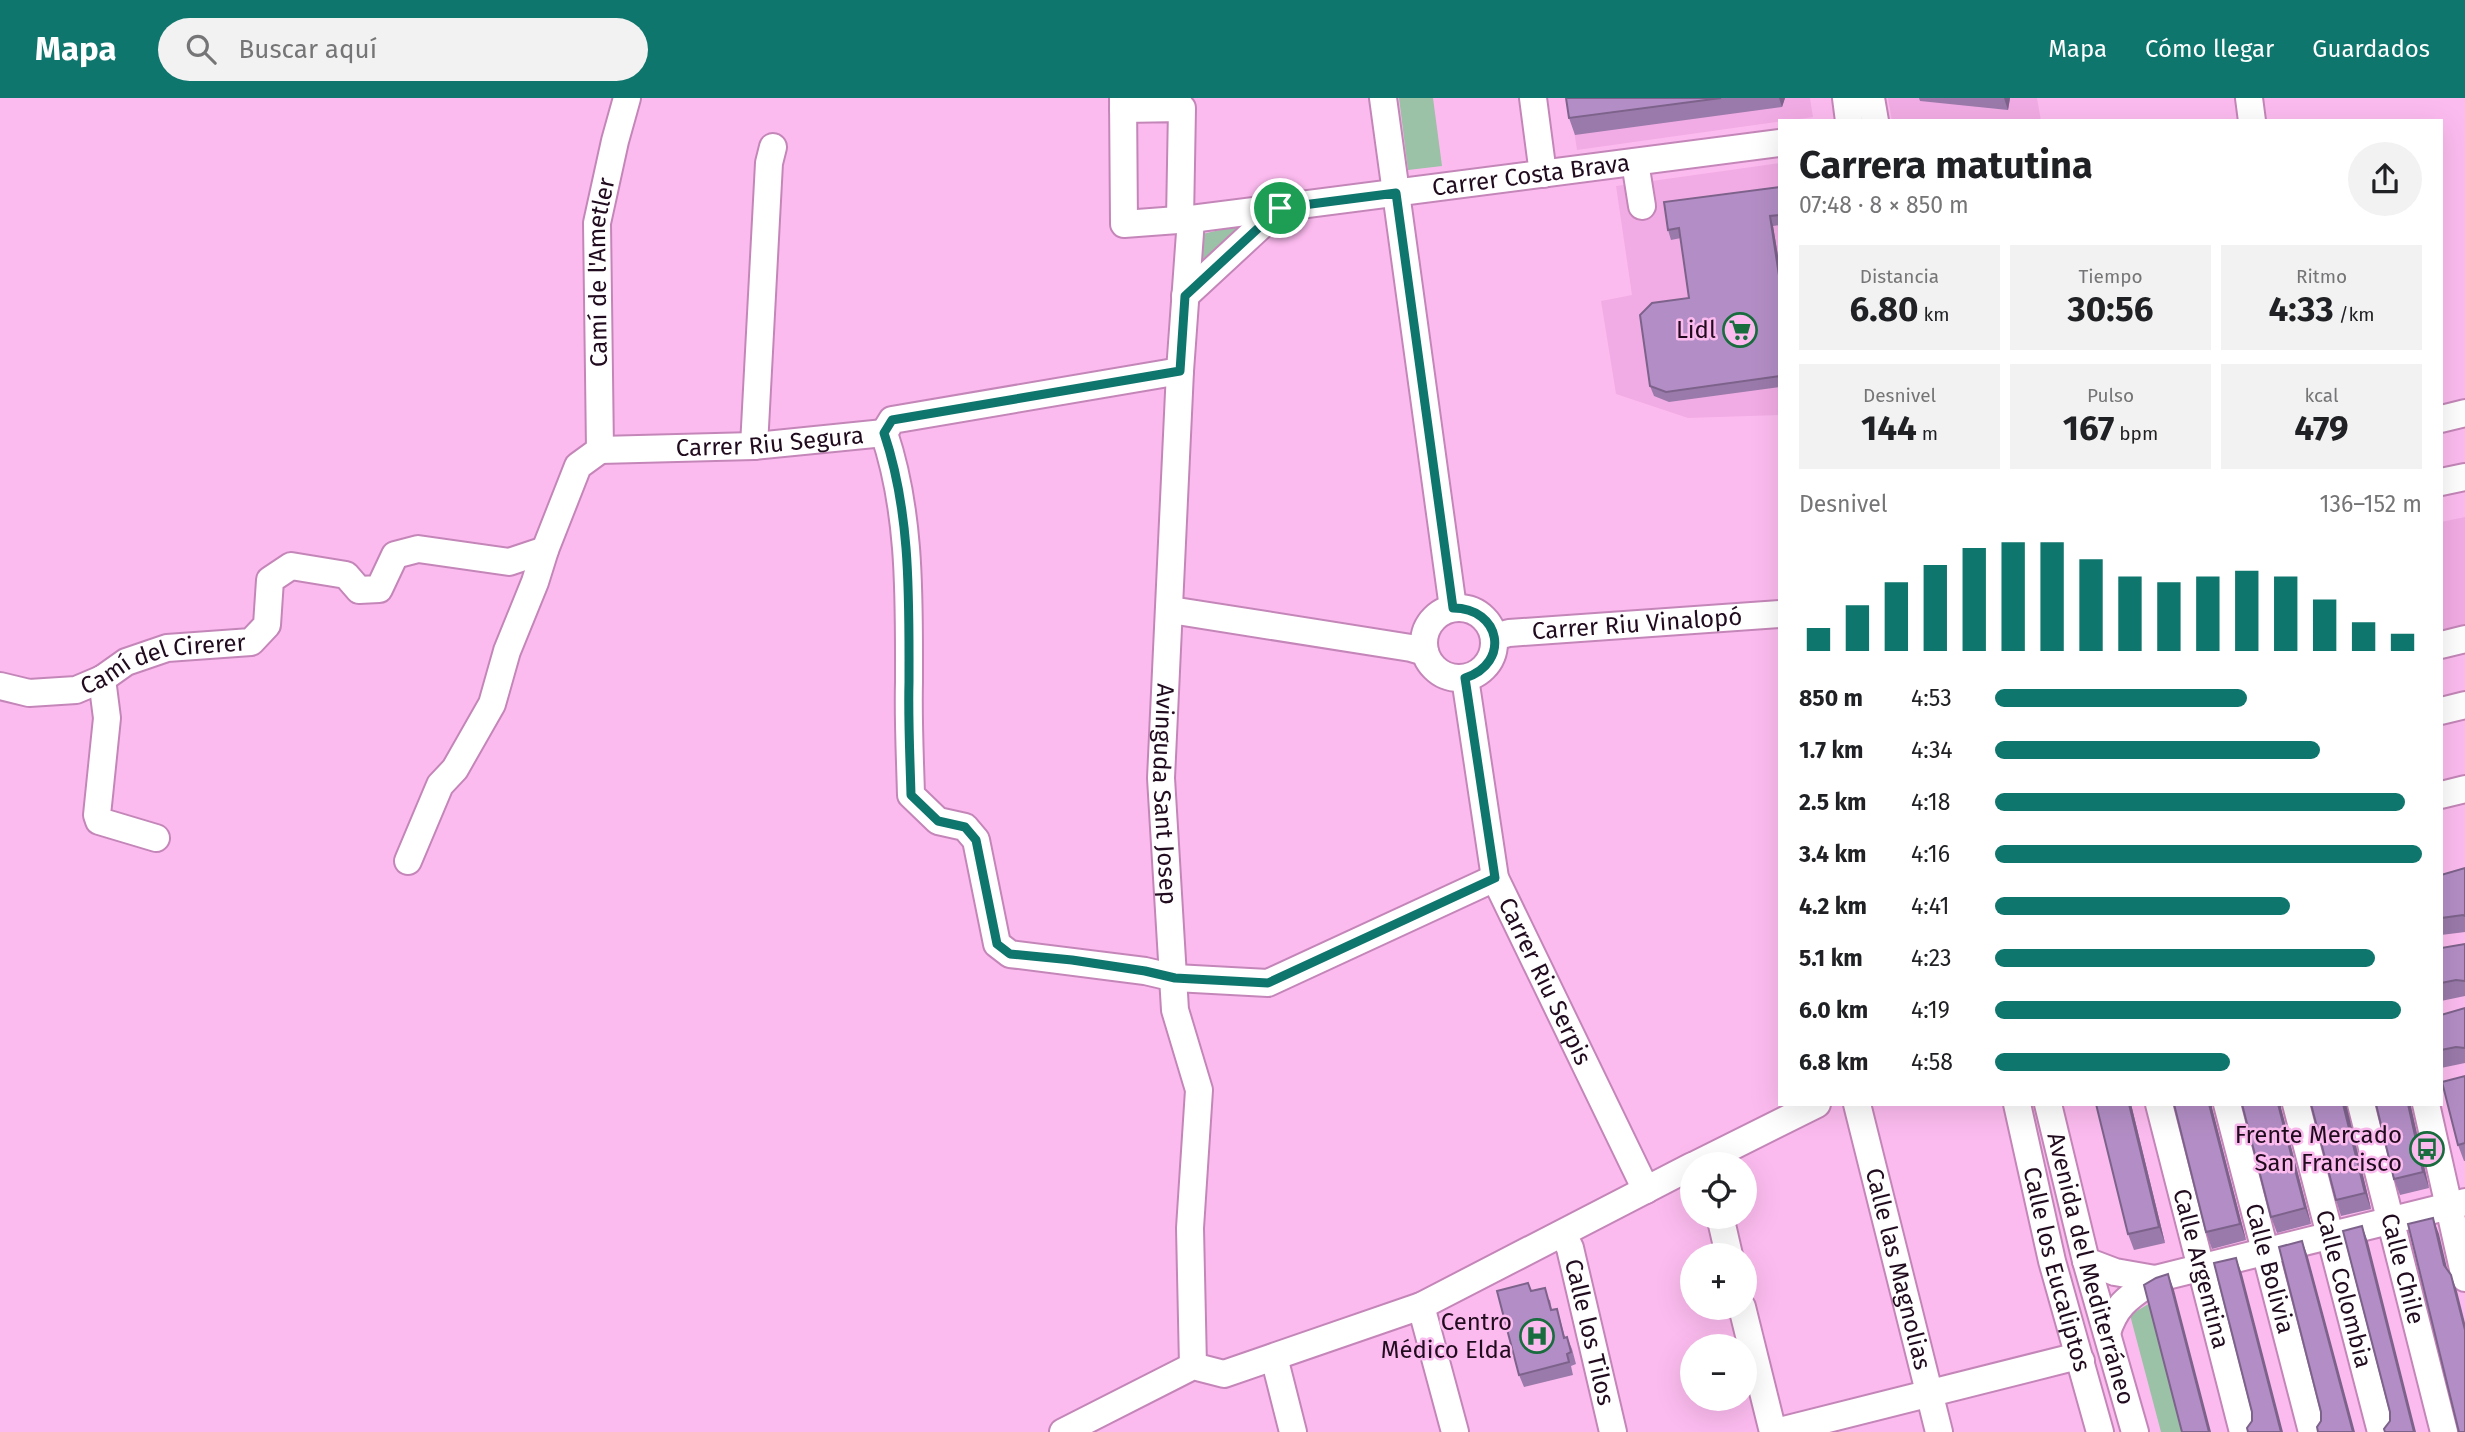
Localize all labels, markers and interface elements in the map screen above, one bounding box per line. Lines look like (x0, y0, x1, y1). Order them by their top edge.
search box (158, 18, 648, 81)
text: Mapa (35, 29, 116, 69)
icon: search (182, 30, 220, 68)
text: Buscar aquí (238, 34, 377, 65)
text: Mapa (2048, 35, 2107, 63)
text: Cómo llegar (2145, 35, 2274, 63)
text: Guardados (2312, 35, 2430, 63)
text: Carrera matutina (1799, 142, 2093, 188)
button: share (2348, 142, 2422, 216)
street label: Carrer Costa Brava (1430, 148, 1632, 202)
street label: Camí de l'Ametler (582, 174, 621, 367)
pin (1250, 178, 1310, 238)
icon: arrive (1261, 189, 1299, 227)
text: 07:48 · 8 × 850 m (1799, 191, 1969, 219)
text: Distancia (1860, 265, 1939, 288)
text: Tiempo (2078, 265, 2143, 288)
text: Ritmo (2296, 265, 2347, 288)
text: 6.80 (1850, 288, 1918, 330)
text: 30:56 (2068, 288, 2153, 330)
text: 4:33 (2268, 288, 2334, 330)
text: km (1918, 303, 1950, 326)
text: /km (2334, 303, 2375, 326)
supermarket icon: Lidl (1721, 311, 1759, 349)
place label: Lidl (1676, 316, 1716, 344)
text: Desnivel (1863, 384, 1936, 407)
text: Pulso (2087, 384, 2134, 407)
text: kcal (2304, 384, 2339, 407)
text: 144 (1861, 407, 1917, 449)
text: 167 (2063, 407, 2114, 449)
text: 479 (2294, 407, 2349, 449)
street label: Carrer Riu Segura (675, 421, 865, 462)
text: m (1917, 422, 1938, 445)
text: bpm (2114, 422, 2158, 445)
text: Desnivel (1799, 490, 1888, 518)
text: 136–152 m (2320, 490, 2422, 518)
street label: Carrer Riu Vinalopó (1531, 603, 1743, 645)
street label: Camí del Cirerer (76, 628, 247, 700)
street label: Avinguda Sant Josep (1147, 683, 1183, 906)
text: 850 m (1799, 684, 1863, 712)
text: 4:53 (1911, 684, 1952, 712)
text: 1.7 km (1799, 736, 1864, 764)
text: 4:34 (1911, 736, 1953, 764)
text: 2.5 km (1799, 788, 1867, 816)
text: 4:18 (1911, 788, 1950, 816)
text: 3.4 km (1799, 840, 1867, 868)
text: 4:16 (1911, 840, 1950, 868)
text: 4.2 km (1799, 892, 1867, 920)
text: 4:41 (1911, 892, 1950, 920)
street label: Carrer Riu Serpis (1493, 893, 1597, 1069)
text: 5.1 km (1799, 944, 1863, 972)
text: 4:23 (1911, 944, 1952, 972)
text: 6.0 km (1799, 996, 1868, 1024)
text: 4:19 (1911, 996, 1950, 1024)
text: 6.8 km (1799, 1048, 1868, 1076)
text: 4:58 (1911, 1048, 1953, 1076)
place label: Frente Mercado San Francisco (2235, 1121, 2402, 1177)
street label: Avenida del Mediterráneo (2041, 1130, 2140, 1408)
bus stop icon: Frente Mercado San Francisco (2408, 1130, 2446, 1168)
map controls (1680, 1152, 1757, 1411)
button: locate (1680, 1152, 1757, 1229)
street label: Calle los Eucaliptos (2017, 1164, 2096, 1375)
street label: Calle las Magnolias (1860, 1165, 1937, 1373)
street label: Calle Argentina (2167, 1186, 2235, 1352)
street label: Calle Bolivia (2239, 1200, 2300, 1337)
street label: Calle Colombia (2310, 1207, 2378, 1371)
street label: Calle Chile (2375, 1210, 2430, 1327)
button: + (1680, 1243, 1757, 1320)
street label: Calle los Tilos (1559, 1256, 1620, 1408)
place label: Centro Médico Elda (1381, 1308, 1512, 1364)
hospital icon: Centro Médico Elda (1518, 1317, 1556, 1355)
button: − (1680, 1334, 1757, 1411)

